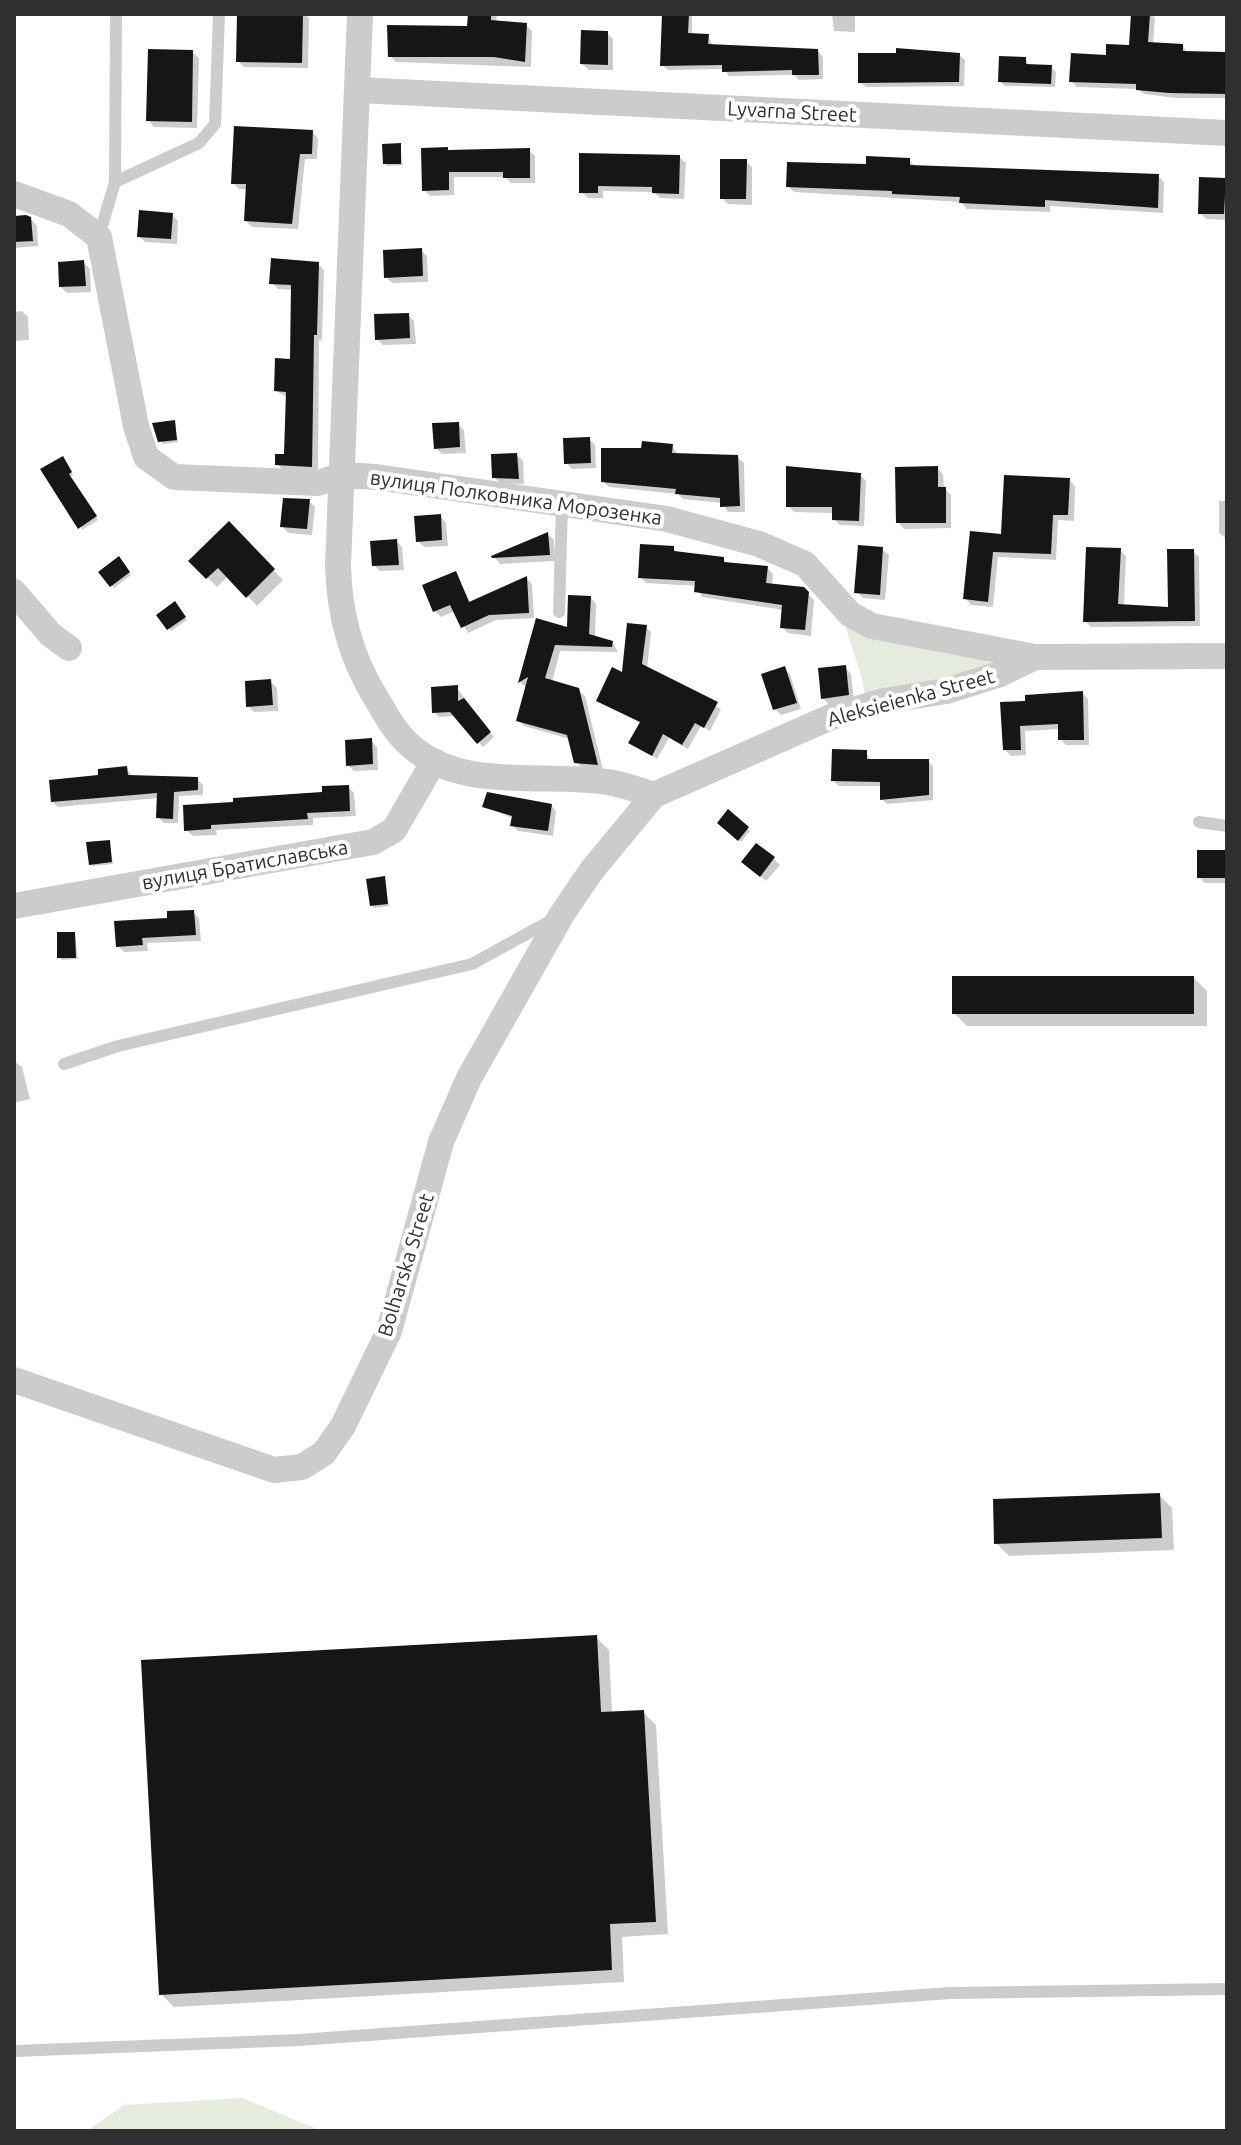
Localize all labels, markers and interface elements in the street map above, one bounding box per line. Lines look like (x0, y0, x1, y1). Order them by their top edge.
street label: Lyvarna Street (727, 97, 857, 127)
street label: вулиця Полковника Морозенка (369, 466, 663, 530)
street label: Aleksieienka Street (825, 664, 997, 732)
street label: вулиця Братиславська (140, 835, 350, 895)
street label: Bolharska Street (373, 1191, 439, 1339)

